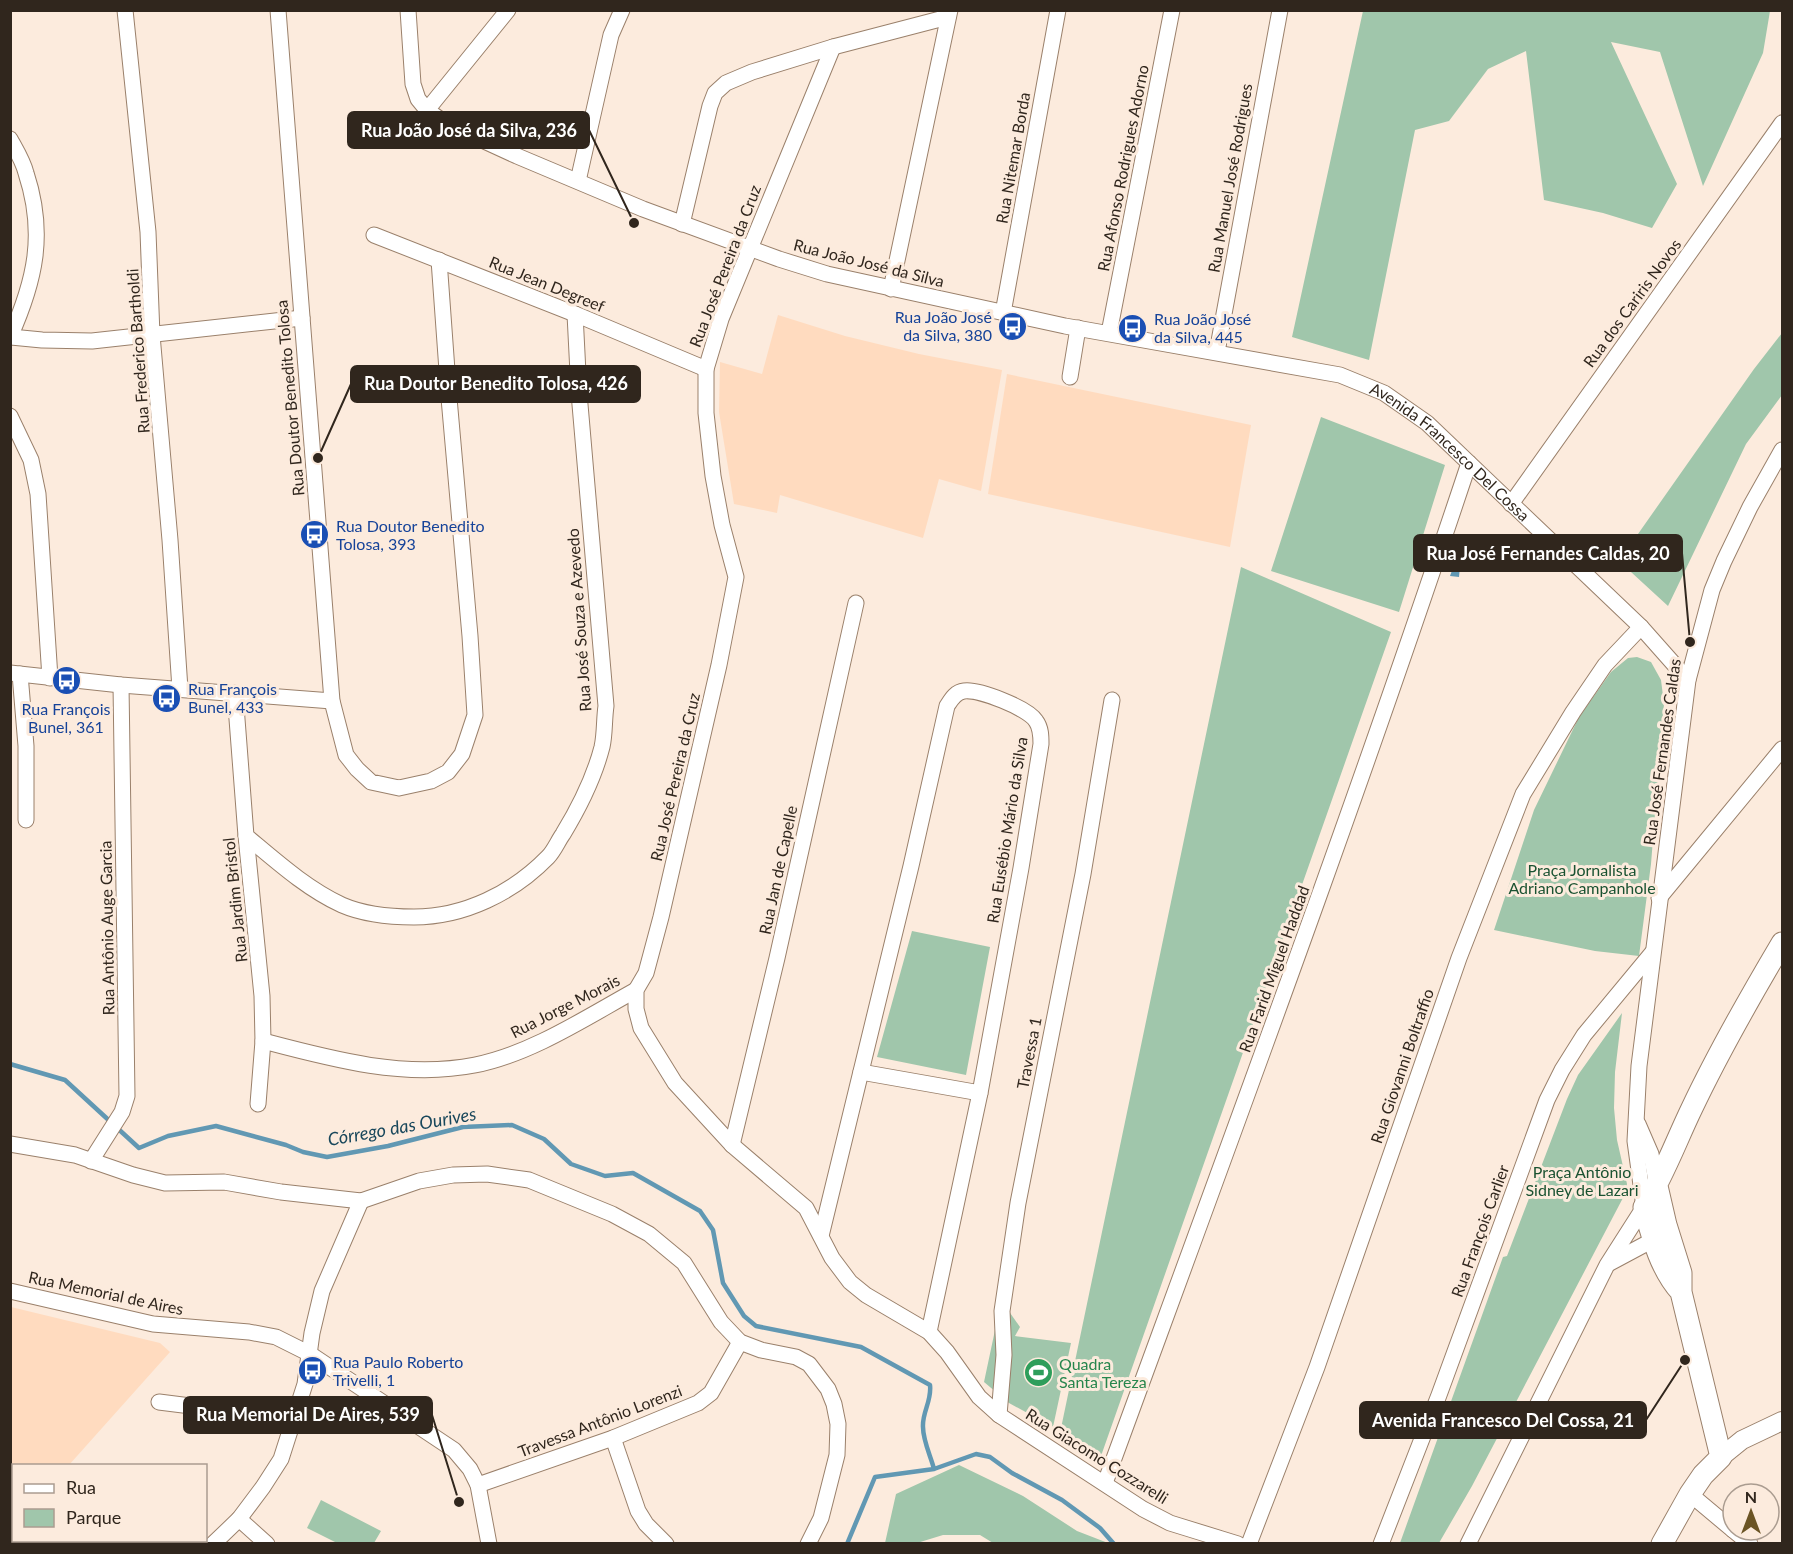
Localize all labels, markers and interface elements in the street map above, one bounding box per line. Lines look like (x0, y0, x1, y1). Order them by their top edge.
street label: Rua Afonso Rodrigues Adorno (1093, 63, 1152, 273)
street label: Rua Manuel José Rodrigues (1204, 82, 1256, 274)
street label: Rua Nitemar Borda (992, 91, 1033, 225)
callout: Rua João José da Silva, 236 (348, 112, 589, 148)
text: Rua João José da Silva, 236 (361, 119, 577, 141)
street label: Rua José Pereira da Cruz (685, 182, 764, 350)
street label: Rua João José da Silva (792, 235, 946, 290)
street label: Rua dos Cariris Novos (1579, 235, 1684, 370)
street label: Rua Jean Degreef (487, 252, 608, 315)
street label: Rua Frederico Bartholdi (122, 268, 153, 434)
street label: Rua Doutor Benedito Tolosa (271, 299, 308, 497)
place label: Rua João José da Silva, 380 (895, 307, 992, 344)
place label: Rua João José da Silva, 445 (1154, 309, 1251, 346)
bus stop icon: Rua João José da Silva, 380 (997, 310, 1029, 342)
bus stop icon: Rua João José da Silva, 445 (1117, 312, 1149, 344)
callout: Rua Doutor Benedito Tolosa, 426 (351, 366, 640, 402)
text: Rua Doutor Benedito Tolosa, 426 (364, 372, 628, 394)
street label: Avenida Francesco Del Cossa (1367, 378, 1534, 525)
place label: Rua Doutor Benedito Tolosa, 393 (336, 516, 485, 553)
bus stop icon: Rua Doutor Benedito Tolosa, 393 (299, 519, 331, 551)
street label: Rua José Souza e Azevedo (563, 528, 594, 712)
callout: Rua José Fernandes Caldas, 20 (1414, 535, 1682, 571)
text: Rua José Fernandes Caldas, 20 (1426, 542, 1670, 564)
street label: Rua José Fernandes Caldas (1639, 657, 1684, 847)
bus stop icon: Rua François Bunel, 361 (50, 665, 82, 697)
place label: Rua François Bunel, 433 (188, 679, 277, 716)
bus stop icon: Rua François Bunel, 433 (151, 682, 183, 714)
street label: Rua José Pereira da Cruz (646, 691, 703, 863)
place label: Rua François Bunel, 361 (22, 699, 111, 736)
street label: Rua Eusébio Mário da Silva (982, 735, 1031, 924)
street label: Rua Jan de Capelle (755, 804, 800, 936)
street label: Rua Jardim Bristol (218, 837, 251, 963)
street label: Rua Antônio Auge Garcia (95, 840, 118, 1016)
park label: Praça Jornalista Adriano Campanhole (1508, 860, 1656, 897)
street label: Rua Farid Miguel Haddad (1234, 883, 1313, 1055)
street label: Rua Jorge Morais (507, 970, 623, 1041)
street label: Rua Giovanni Boltraffio (1366, 986, 1437, 1146)
street label: Travessa 1 (1012, 1015, 1045, 1090)
water label: Córrego das Ourives (326, 1102, 478, 1150)
street label: Rua François Carlier (1447, 1162, 1512, 1300)
park label: Praça Antônio Sidney de Lazari (1525, 1162, 1639, 1199)
street label: Rua Memorial de Aires (27, 1267, 185, 1318)
place label: Rua Paulo Roberto Trivelli, 1 (333, 1352, 463, 1389)
place label: Quadra Santa Tereza (1059, 1354, 1147, 1391)
bus stop icon: Rua Paulo Roberto Trivelli, 1 (296, 1355, 328, 1387)
sports icon: Quadra Santa Tereza (1022, 1357, 1054, 1389)
street label: Travessa Antônio Lorenzi (515, 1380, 684, 1461)
callout: Rua Memorial De Aires, 539 (184, 1397, 432, 1433)
callout: Avenida Francesco Del Cossa, 21 (1360, 1402, 1646, 1438)
text: Rua Memorial De Aires, 539 (196, 1403, 420, 1425)
street label: Rua Giacomo Cozzarelli (1023, 1404, 1172, 1507)
text: Avenida Francesco Del Cossa, 21 (1371, 1409, 1634, 1431)
legend (12, 1464, 207, 1542)
text: Rua (66, 1476, 96, 1498)
north arrow (1721, 1482, 1781, 1542)
text: N (1745, 1487, 1757, 1506)
text: Parque (66, 1506, 121, 1528)

